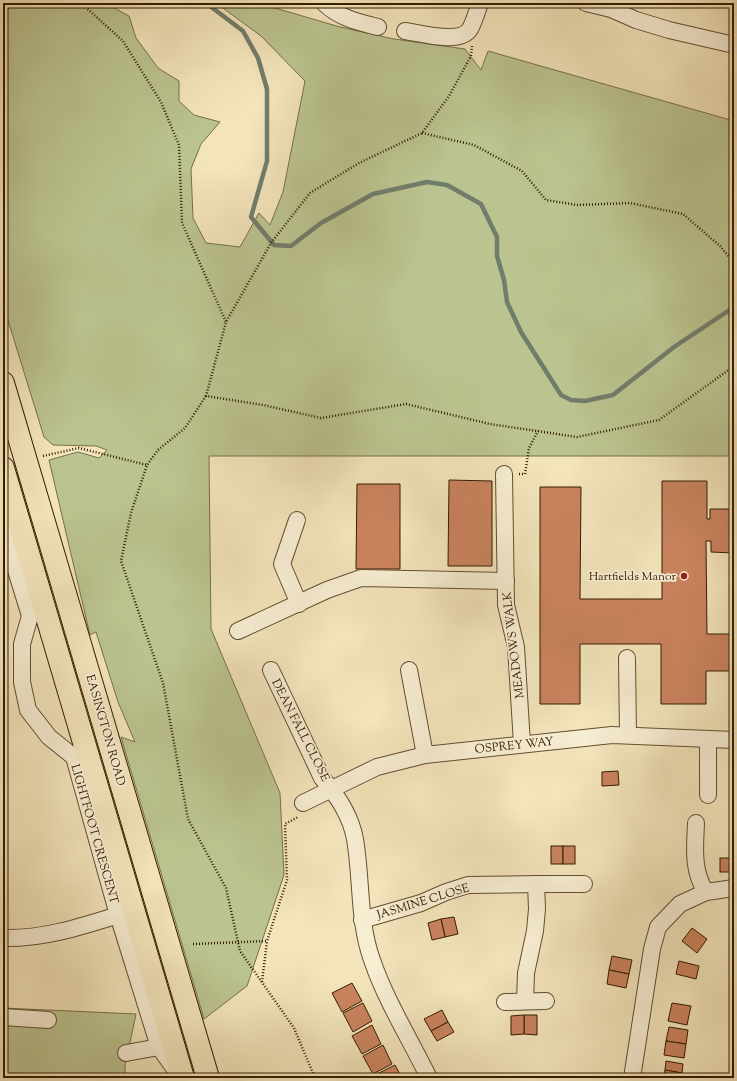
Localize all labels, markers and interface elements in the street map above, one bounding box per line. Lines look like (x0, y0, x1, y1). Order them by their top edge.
place label: Hartfields Manor (589, 568, 676, 586)
marker: Hartfields Manor (679, 571, 689, 581)
street label: MEADOWS WALK (498, 590, 529, 699)
street label: EASINGTON ROAD (81, 672, 130, 788)
street label: DEAN FALL CLOSE (266, 676, 334, 786)
street label: OSPREY WAY (474, 733, 555, 759)
street label: LIGHTFOOT CRESCENT (65, 762, 123, 907)
street label: JASMINE CLOSE (374, 879, 473, 925)

